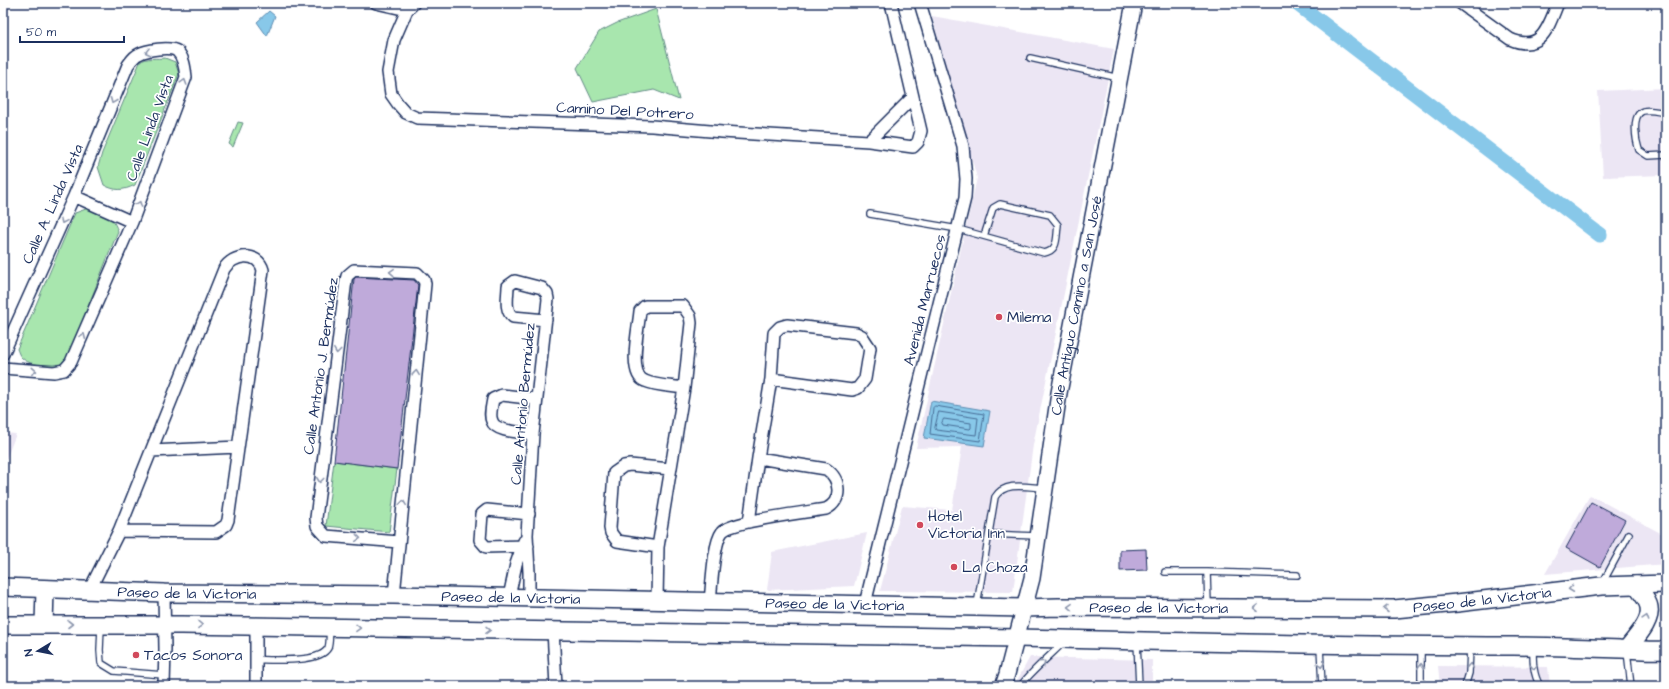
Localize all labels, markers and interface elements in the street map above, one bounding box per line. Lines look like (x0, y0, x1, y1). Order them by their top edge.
scale bar (20, 18, 124, 44)
text: 50 m (26, 24, 57, 41)
one-way arrow (145, 47, 151, 55)
street label: Calle Linda Vista (121, 72, 179, 184)
one-way arrow (179, 78, 188, 85)
one-way arrow (110, 97, 118, 104)
street label: Camino Del Potrero (556, 97, 695, 125)
street label: Calle A. Linda Vista (17, 140, 89, 267)
street label: Calle Antiguo Camino a San José (1045, 194, 1107, 417)
one-way arrow (134, 200, 143, 207)
one-way arrow (60, 217, 68, 224)
street label: Avenida Marruecos (899, 232, 952, 368)
one-way arrow (389, 268, 395, 277)
street label: Calle Antonio J. Bermúdez (298, 276, 344, 456)
place label: Milema (1007, 307, 1052, 328)
marker: Milema (994, 312, 1004, 322)
street label: Calle Antonio Bermúdez (505, 322, 541, 486)
one-way arrow (78, 333, 86, 340)
one-way arrow (333, 348, 342, 354)
one-way arrow (31, 366, 37, 375)
one-way arrow (411, 370, 420, 376)
one-way arrow (316, 477, 325, 483)
one-way arrow (398, 500, 407, 506)
place label: Hotel Victoria Inn (928, 506, 1006, 544)
marker: Hotel Victoria Inn (915, 520, 925, 530)
one-way arrow (355, 534, 361, 543)
place label: La Choza (962, 557, 1028, 578)
marker: La Choza (949, 562, 959, 572)
street label: Paseo de la Victoria (117, 581, 257, 604)
street label: Paseo de la Victoria (1412, 581, 1553, 618)
one-way arrow (1568, 584, 1574, 593)
street label: Paseo de la Victoria (441, 585, 581, 609)
street label: Paseo de la Victoria (765, 592, 905, 616)
street label: Paseo de la Victoria (1089, 597, 1229, 619)
one-way arrow (1067, 603, 1073, 611)
one-way arrow (1253, 604, 1259, 612)
one-way arrow (1383, 605, 1389, 613)
one-way arrow (1642, 614, 1650, 621)
one-way arrow (67, 620, 73, 628)
one-way arrow (197, 621, 203, 629)
one-way arrow (355, 624, 361, 632)
one-way arrow (485, 626, 491, 634)
north arrow (18, 631, 58, 671)
place label: Tacos Sonora (144, 645, 243, 666)
text: N (21, 648, 37, 657)
marker: Tacos Sonora (131, 650, 141, 660)
one-way arrow (1038, 660, 1046, 668)
one-way arrow (1316, 662, 1325, 668)
one-way arrow (1417, 663, 1425, 669)
one-way arrow (1465, 663, 1474, 670)
one-way arrow (1529, 664, 1538, 670)

